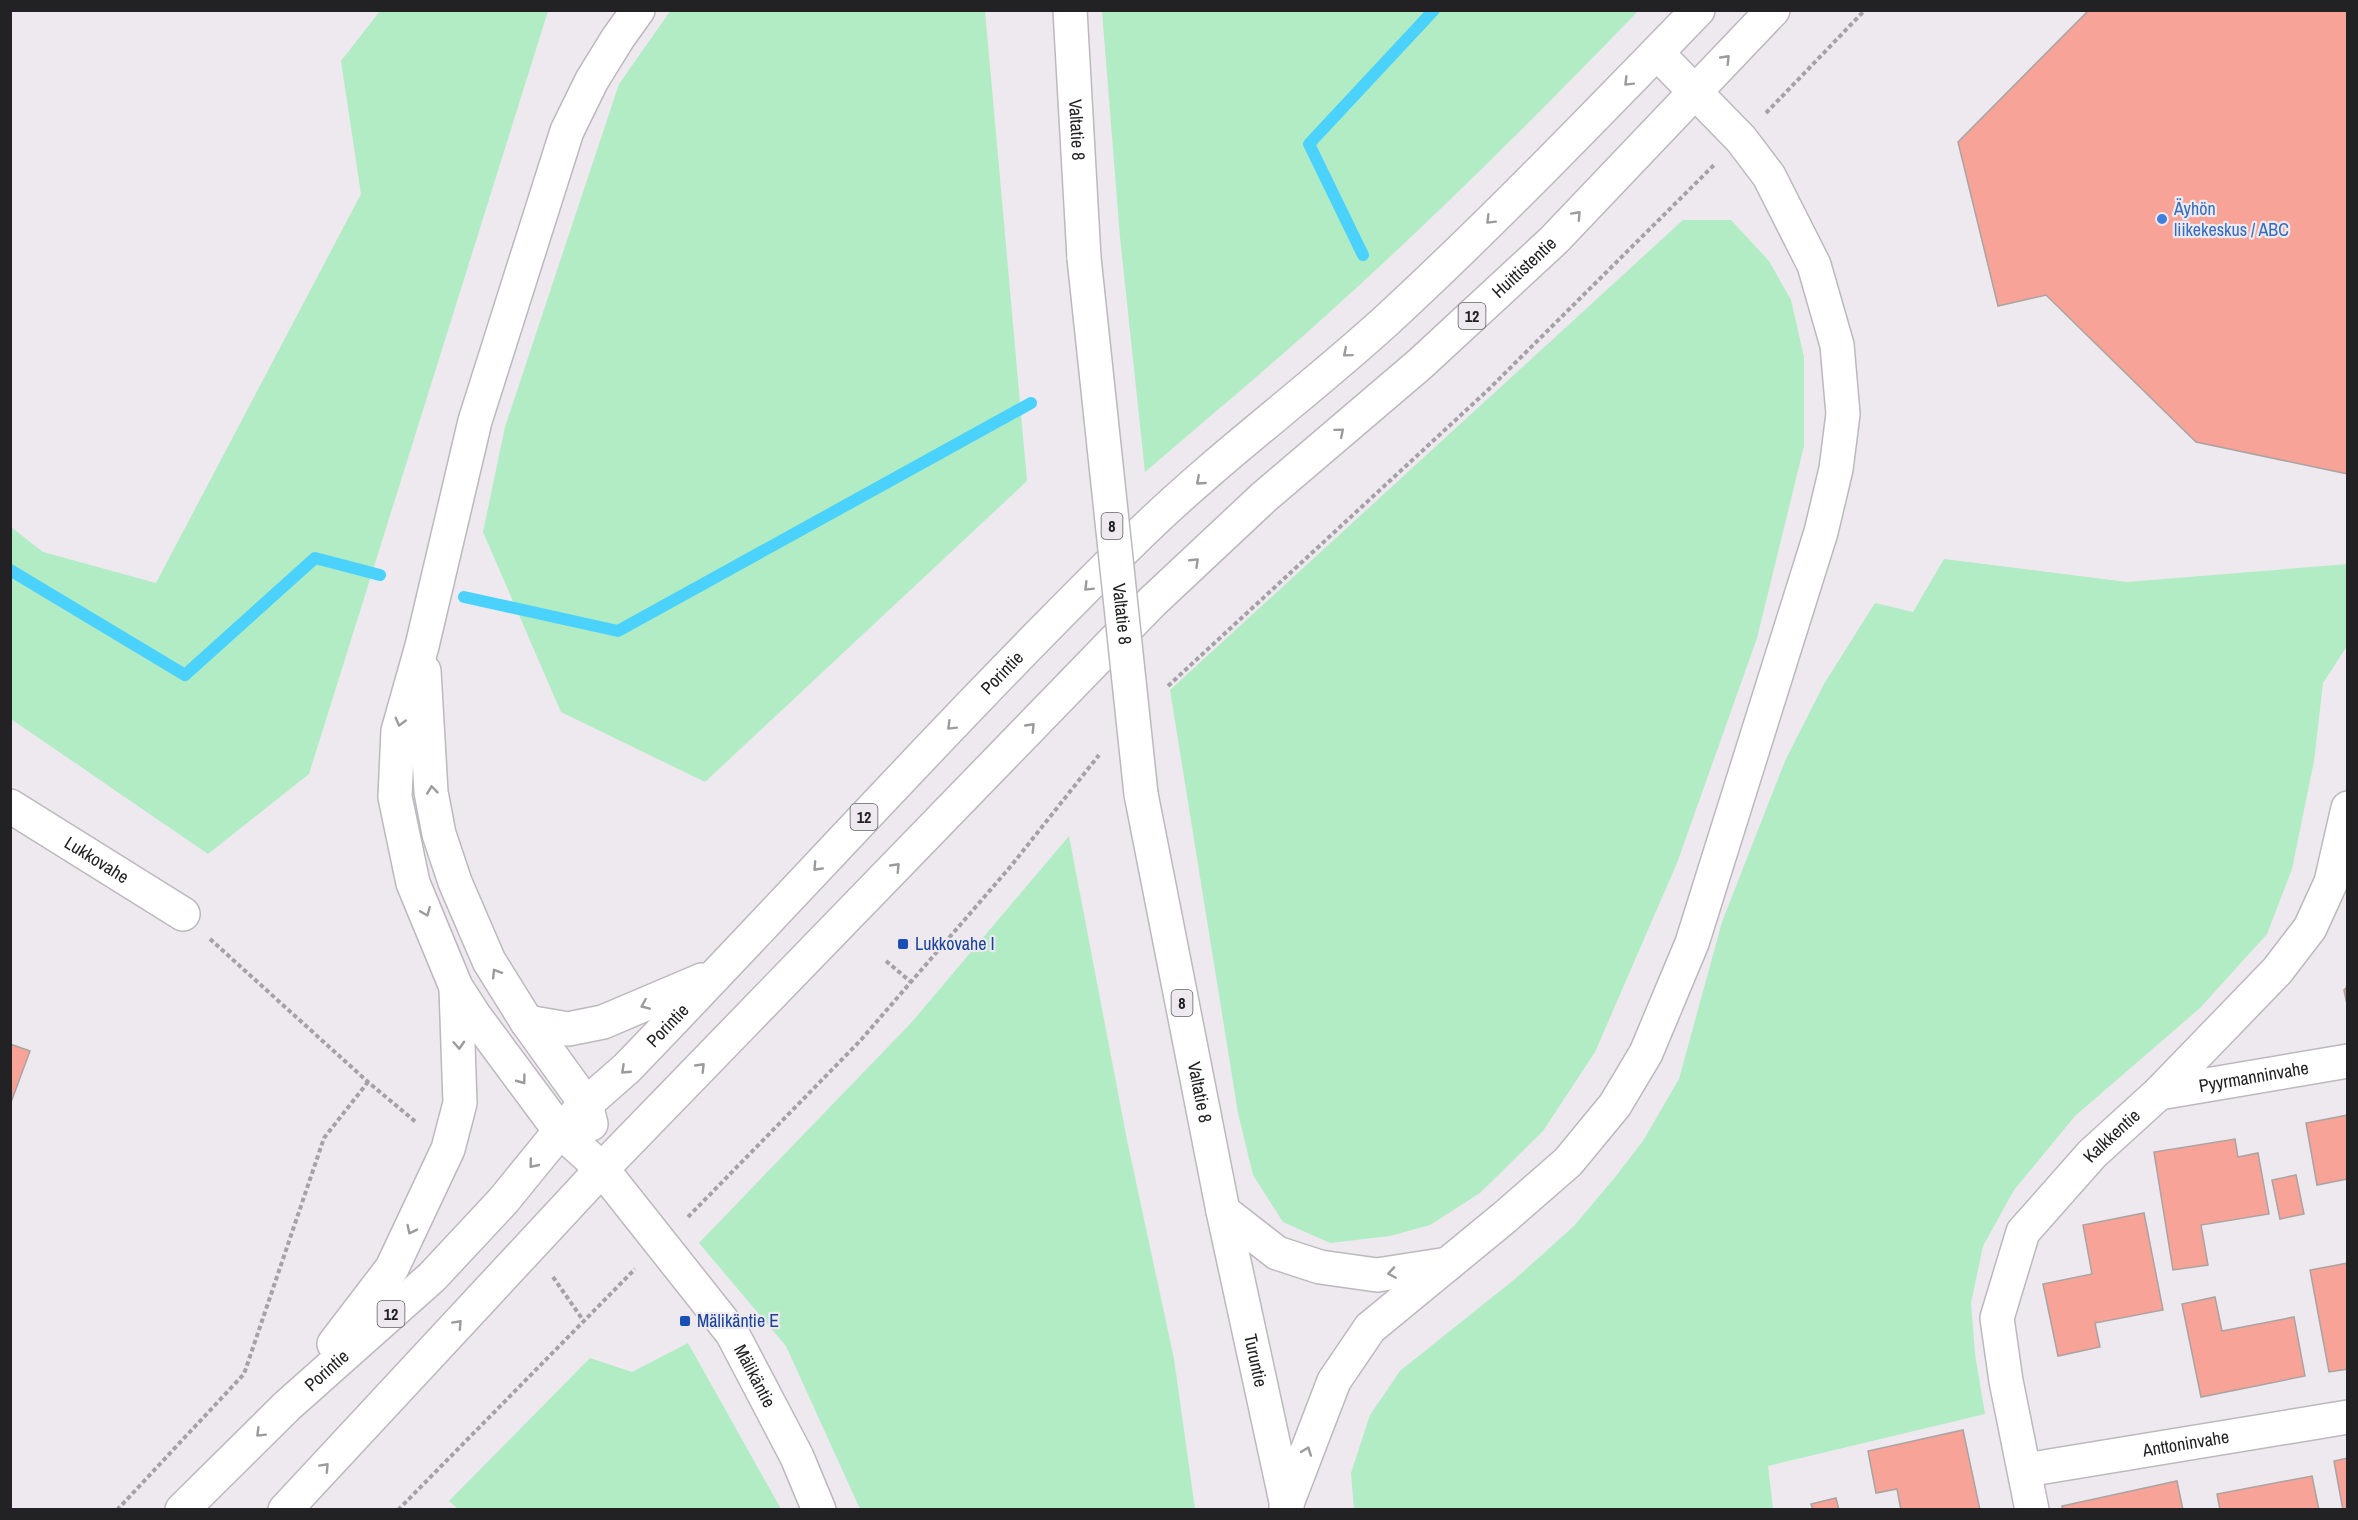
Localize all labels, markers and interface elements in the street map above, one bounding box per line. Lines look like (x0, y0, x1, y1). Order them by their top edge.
one-way arrow (1718, 55, 1729, 66)
one-way arrow (1624, 75, 1635, 86)
street label: Valtatie 8 (1063, 98, 1091, 161)
place label: Äyhön liikekeskus / ABC (2173, 196, 2289, 242)
one-way arrow (1570, 212, 1581, 222)
marker: Äyhön liikekeskus / ABC (2155, 212, 2169, 226)
one-way arrow (1486, 214, 1497, 224)
street label: Huittistentie (1486, 231, 1562, 303)
road number: 12 (1458, 303, 1486, 329)
one-way arrow (1343, 346, 1354, 357)
one-way arrow (1333, 428, 1344, 439)
one-way arrow (1196, 474, 1207, 485)
road number: 8 (1102, 513, 1122, 539)
one-way arrow (1188, 558, 1199, 569)
one-way arrow (1084, 580, 1095, 590)
street label: Valtatie 8 (1107, 582, 1138, 646)
street label: Porintie (975, 645, 1029, 700)
one-way arrow (395, 717, 408, 727)
one-way arrow (947, 718, 958, 729)
one-way arrow (1024, 724, 1035, 735)
one-way arrow (426, 785, 439, 795)
road number: 12 (850, 804, 878, 830)
street label: Lukkovahe (60, 830, 134, 889)
one-way arrow (813, 861, 824, 871)
one-way arrow (888, 863, 899, 874)
one-way arrow (419, 906, 431, 917)
place label: Lukkovahe I (915, 931, 995, 956)
marker: Lukkovahe I (896, 937, 910, 951)
one-way arrow (492, 969, 504, 979)
road number: 8 (1172, 990, 1192, 1016)
street label: Porintie (640, 998, 694, 1053)
one-way arrow (640, 998, 651, 1010)
one-way arrow (452, 1041, 465, 1050)
street label: Pyyrmanninvahe (2197, 1055, 2310, 1098)
street label: Valtatie 8 (1182, 1060, 1218, 1125)
one-way arrow (621, 1062, 632, 1073)
one-way arrow (694, 1064, 705, 1075)
one-way arrow (515, 1073, 526, 1084)
street label: Kalkkentie (2077, 1103, 2145, 1168)
one-way arrow (530, 1157, 541, 1168)
one-way arrow (406, 1224, 418, 1235)
one-way arrow (1387, 1266, 1396, 1278)
road number: 12 (378, 1301, 404, 1327)
place label: Mälikäntie E (697, 1308, 779, 1333)
marker: Mälikäntie E (678, 1314, 692, 1328)
one-way arrow (451, 1321, 462, 1331)
street label: Turuntie (1238, 1332, 1274, 1389)
street label: Mälikäntie (728, 1340, 782, 1412)
street label: Porintie (299, 1344, 354, 1397)
street label: Anttoninvahe (2140, 1424, 2231, 1463)
one-way arrow (256, 1425, 267, 1436)
one-way arrow (1299, 1446, 1312, 1457)
one-way arrow (317, 1463, 328, 1474)

